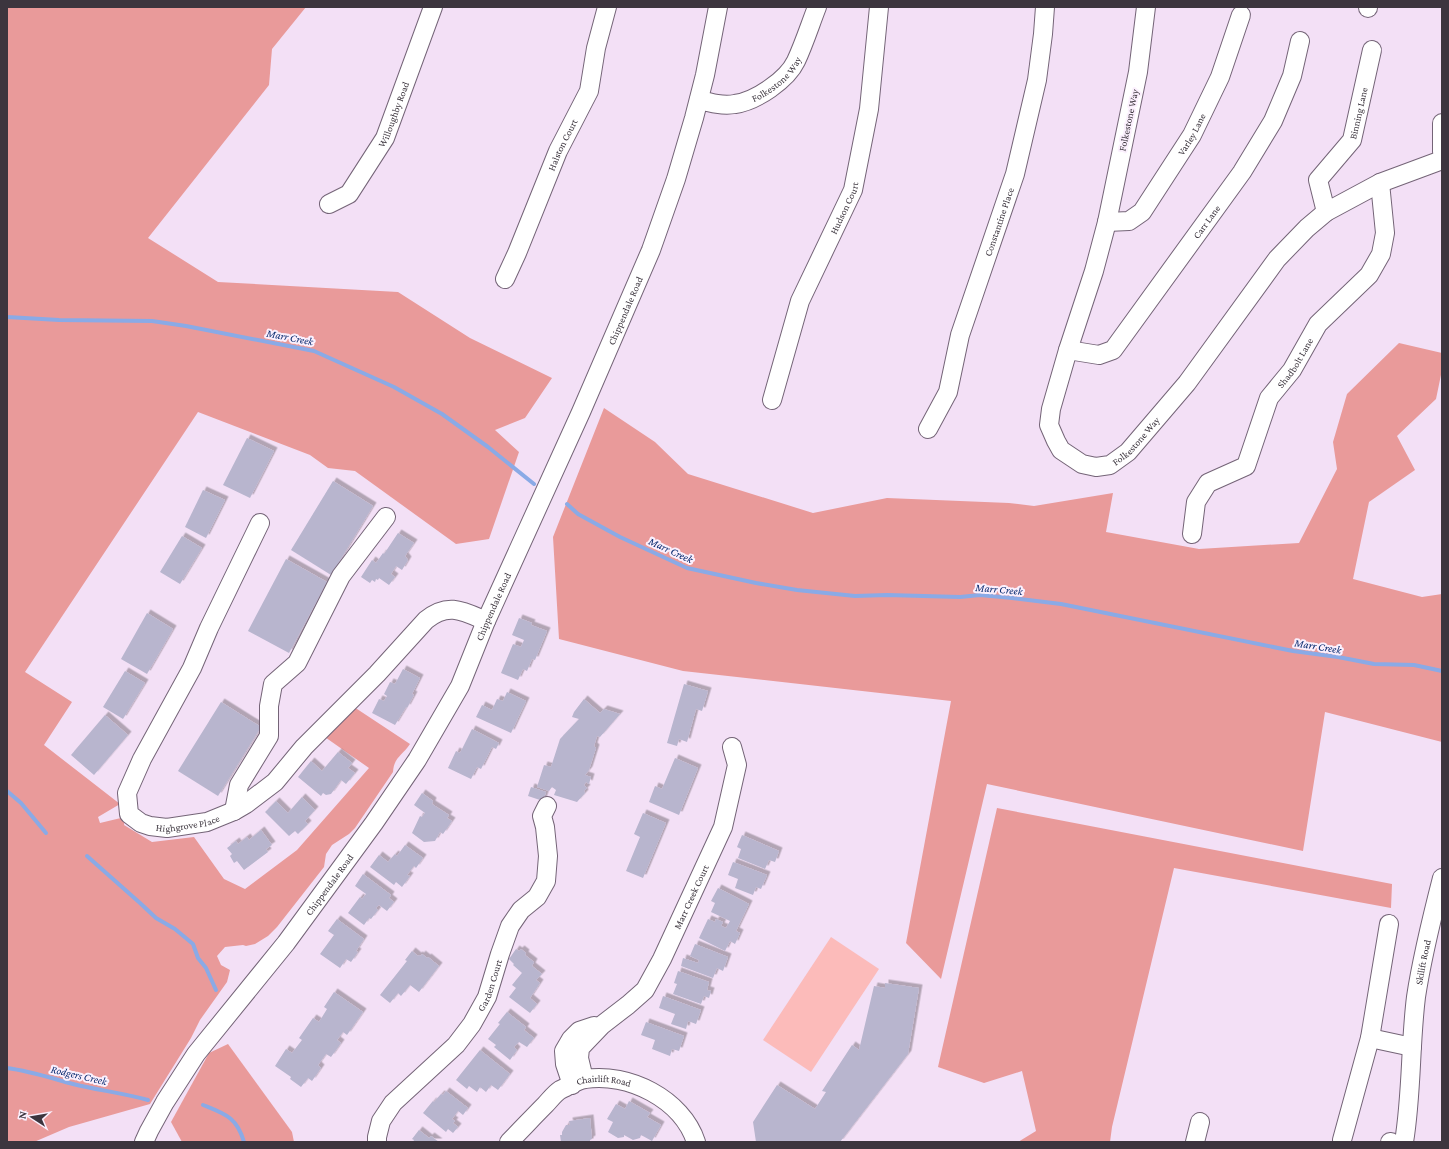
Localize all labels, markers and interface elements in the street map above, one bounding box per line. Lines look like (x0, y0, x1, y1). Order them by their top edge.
street label: Folkestone Way (750, 55, 803, 104)
street label: Willoughby Road (376, 79, 411, 149)
street label: Binning Lane (1347, 86, 1370, 140)
street label: Folkestone Way (1117, 88, 1141, 152)
street label: Varley Lane (1175, 111, 1208, 157)
street label: Halston Court (546, 116, 580, 172)
street label: Hudson Court (828, 180, 861, 236)
street label: Constantine Place (982, 186, 1016, 258)
street label: Carr Lane (1191, 202, 1223, 241)
street label: Chippendale Road (606, 274, 645, 347)
water label: Marr Creek (265, 326, 316, 348)
street label: Shadbolt Lane (1275, 335, 1315, 390)
street label: Folkestone Way (1110, 414, 1162, 468)
water label: Marr Creek (646, 534, 696, 566)
street label: Chippendale Road (474, 570, 514, 642)
water label: Marr Creek (974, 581, 1024, 597)
water label: Marr Creek (1293, 636, 1343, 656)
street label: Highgrove Place (155, 812, 222, 834)
street label: Chippendale Road (303, 851, 356, 917)
street label: Marr Creek Court (672, 862, 711, 931)
street label: Skilift Road (1413, 938, 1433, 986)
street label: Garden Court (475, 957, 504, 1013)
water label: Rodgers Creek (49, 1063, 109, 1089)
street label: Chairlift Road (574, 1073, 633, 1089)
north arrow (12, 1097, 52, 1137)
text: N (16, 1110, 29, 1120)

